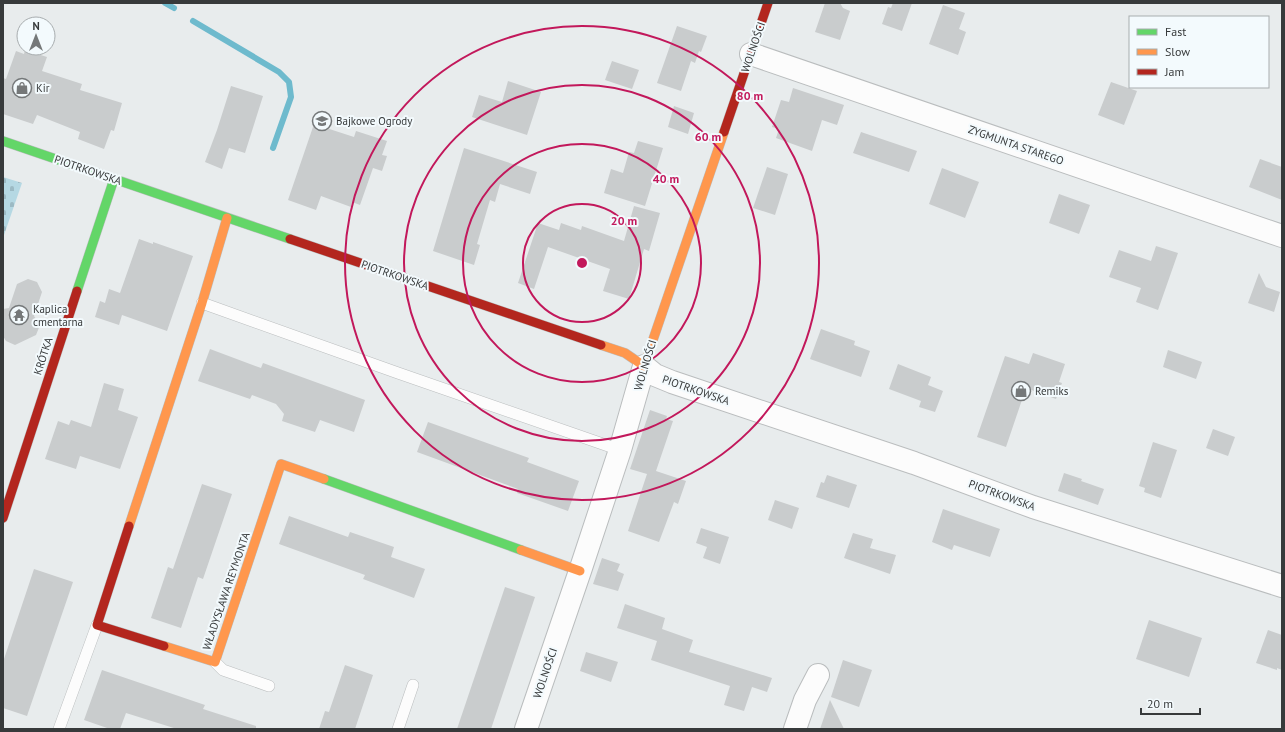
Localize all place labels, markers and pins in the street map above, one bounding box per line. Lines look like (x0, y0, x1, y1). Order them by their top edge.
shop icon: Kir (11, 77, 33, 99)
place label: Kir (36, 81, 50, 95)
school or university icon: Bajkowe Ogrody (311, 110, 333, 132)
place label: Bajkowe Ogrody (336, 114, 413, 128)
centre of rings (575, 256, 589, 270)
place label: Kaplica cmentarna (33, 302, 83, 329)
temple icon: Kaplica cmentarna (8, 304, 30, 326)
shop icon: Remiks (1010, 380, 1032, 402)
place label: Remiks (1035, 384, 1069, 398)

